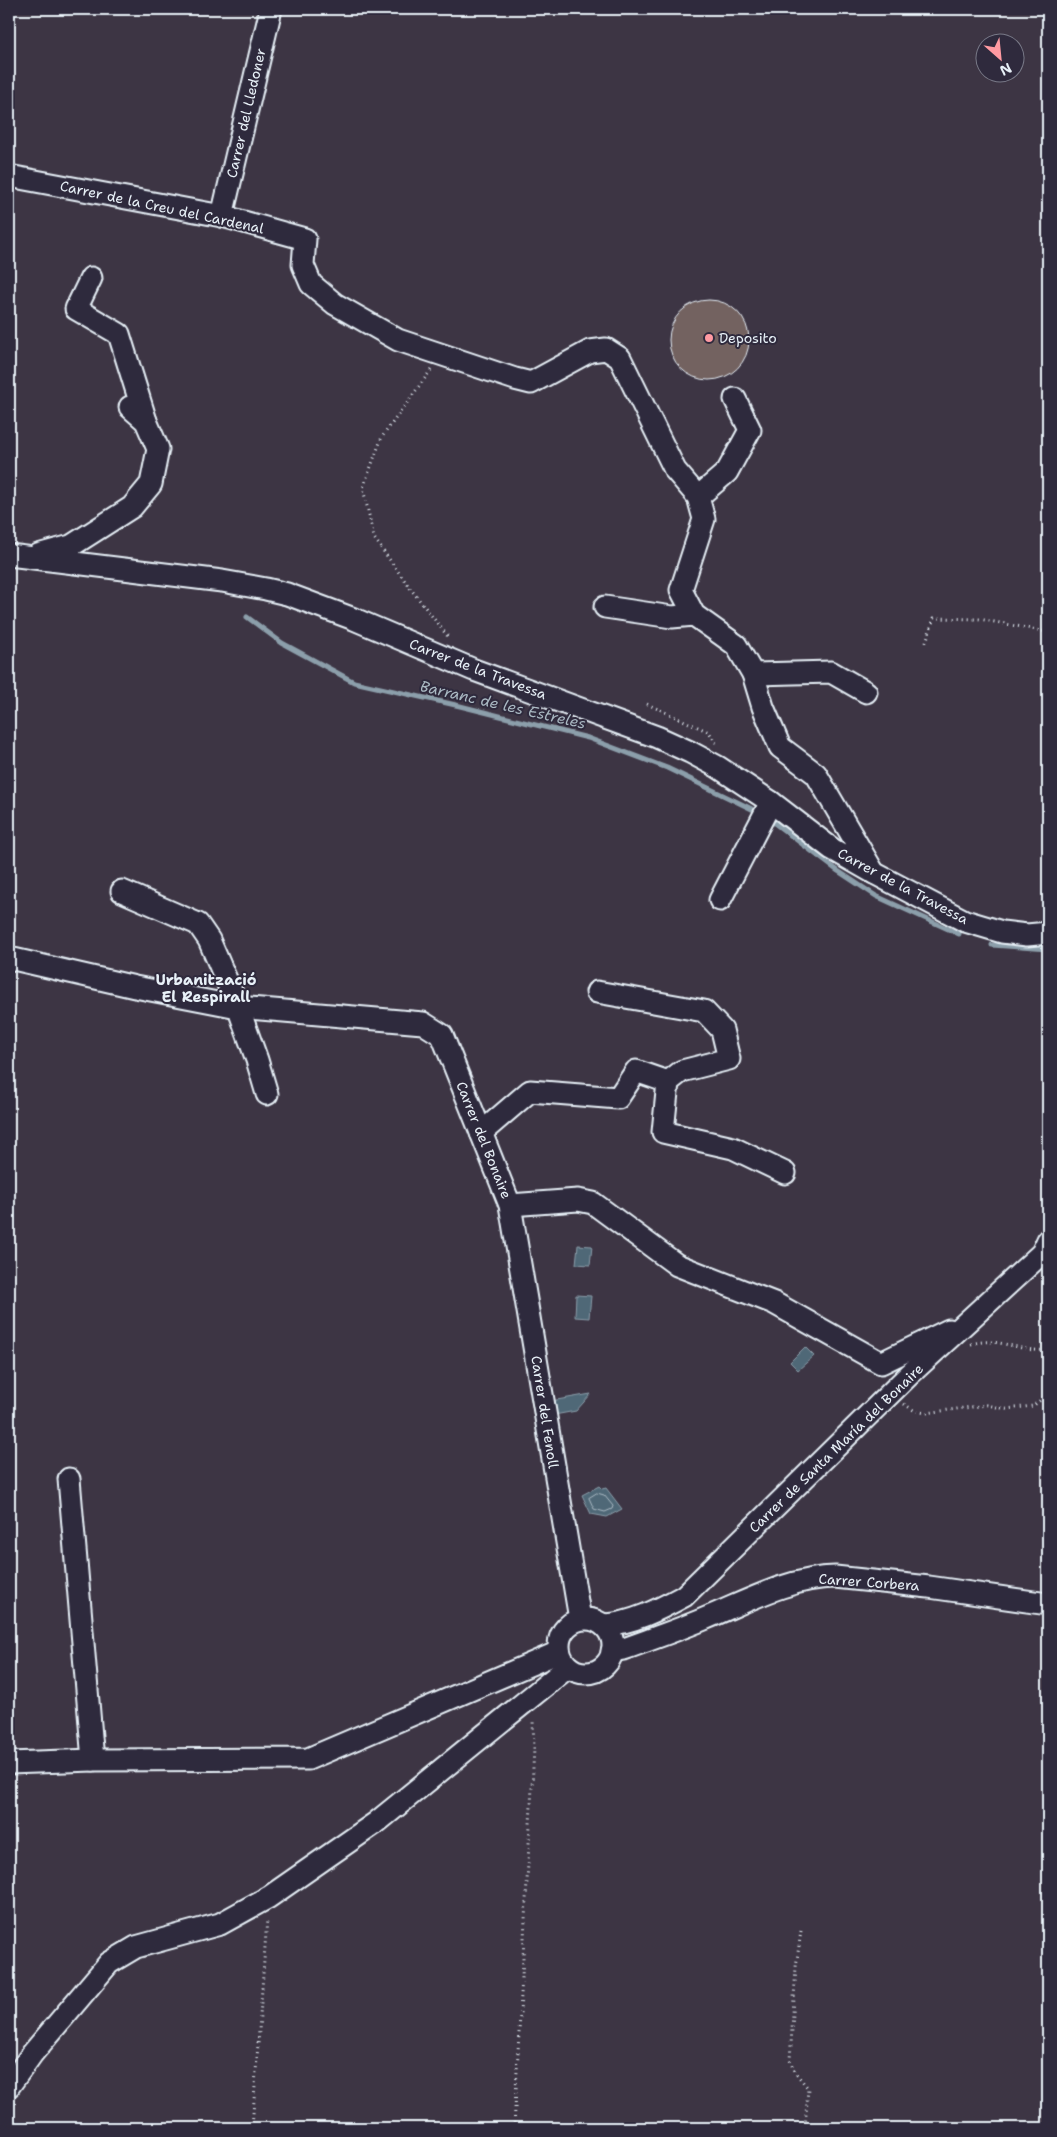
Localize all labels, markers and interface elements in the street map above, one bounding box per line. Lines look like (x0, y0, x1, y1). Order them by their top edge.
north arrow (974, 32, 1024, 82)
street label: Carrer del Lledoner (222, 46, 270, 180)
text: N (997, 59, 1015, 80)
street label: Carrer de la Creu del Cardenal (58, 177, 266, 238)
place label: Deposito (719, 329, 777, 347)
marker: Deposito (703, 332, 715, 344)
street label: Carrer de la Travessa (407, 635, 549, 704)
water label: Barranc de les Estreles (418, 676, 588, 734)
street label: Carrer de la Travessa (835, 844, 972, 928)
district label: Urbanització El Respirall (155, 970, 257, 1007)
street label: Carrer del Bonaire (452, 1079, 516, 1201)
street label: Carrer del Fenoll (527, 1354, 563, 1470)
street label: Carrer de Santa María del Bonaire (745, 1360, 927, 1536)
street label: Carrer Corbera (818, 1569, 920, 1595)

